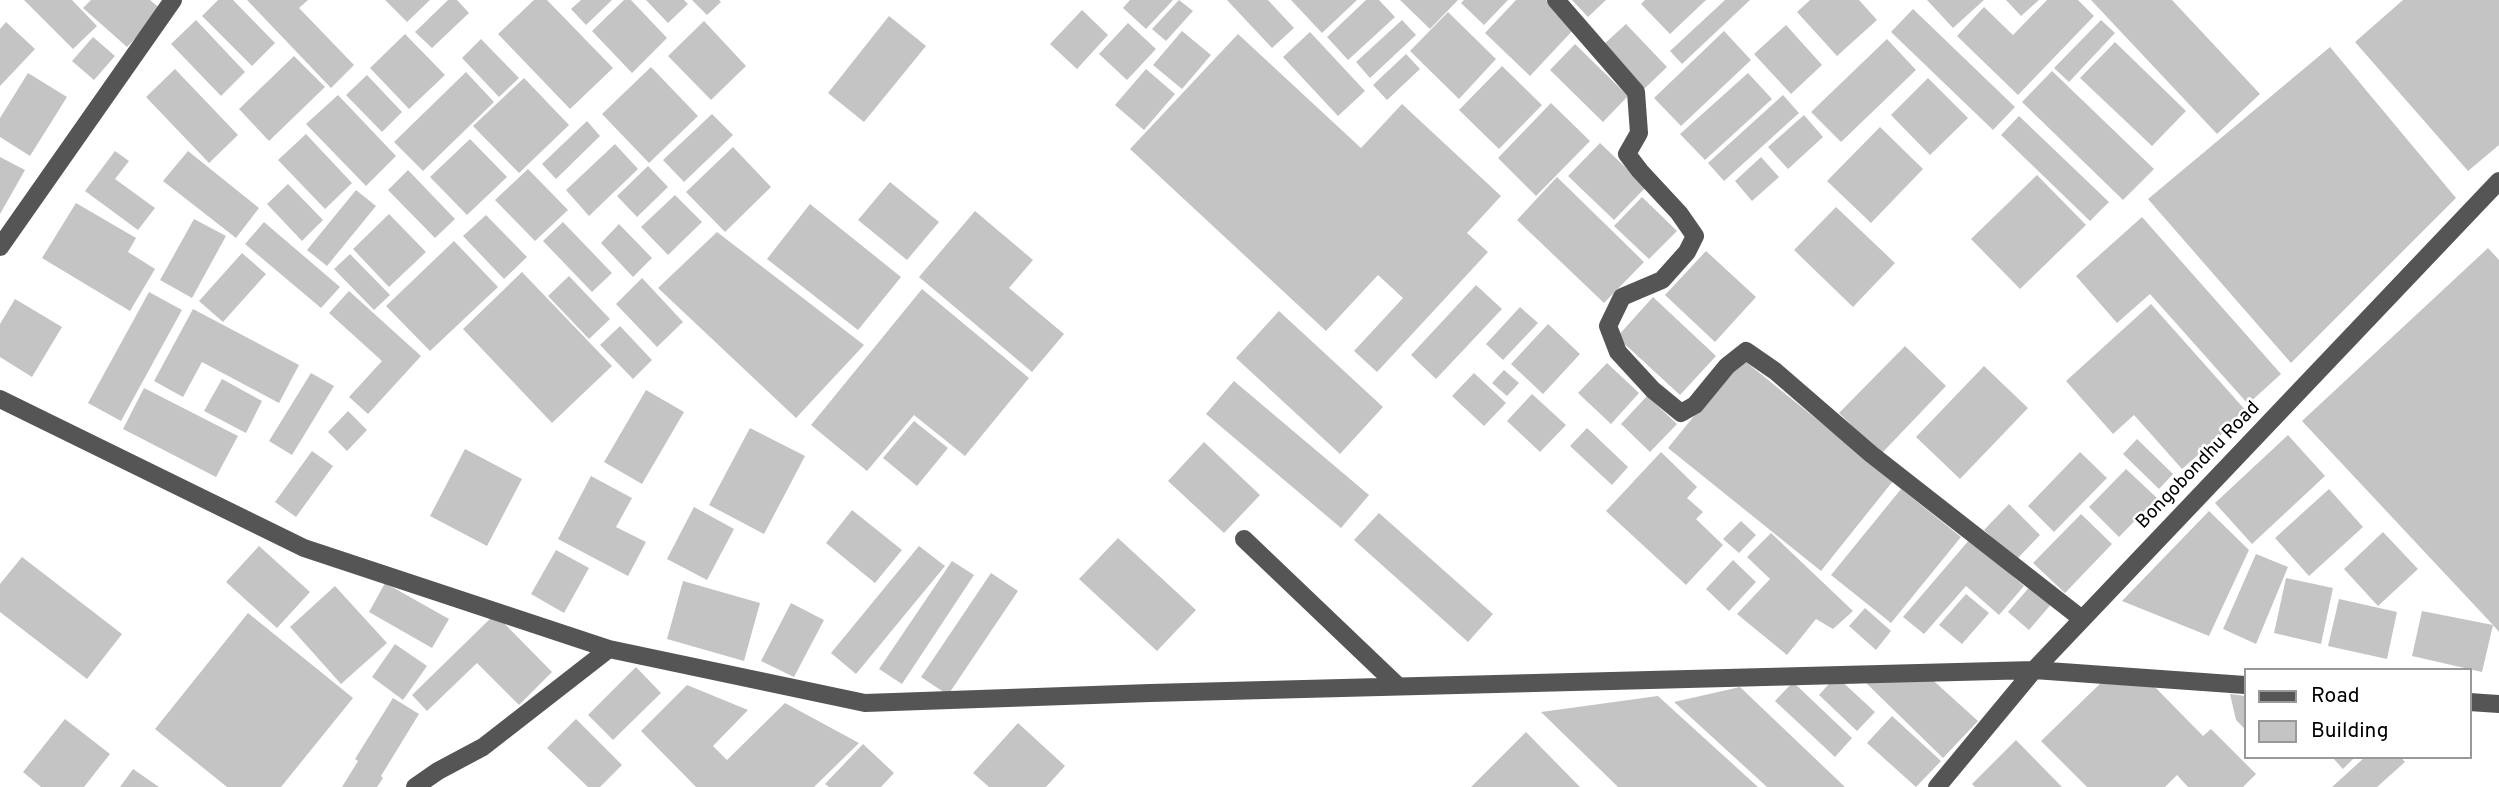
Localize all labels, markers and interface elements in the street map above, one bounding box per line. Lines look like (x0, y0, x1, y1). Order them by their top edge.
street label: Bongobondhu Road (2132, 398, 2266, 534)
legend (2244, 668, 2471, 759)
text: Road (2311, 683, 2360, 710)
text: Building (2311, 718, 2389, 745)

